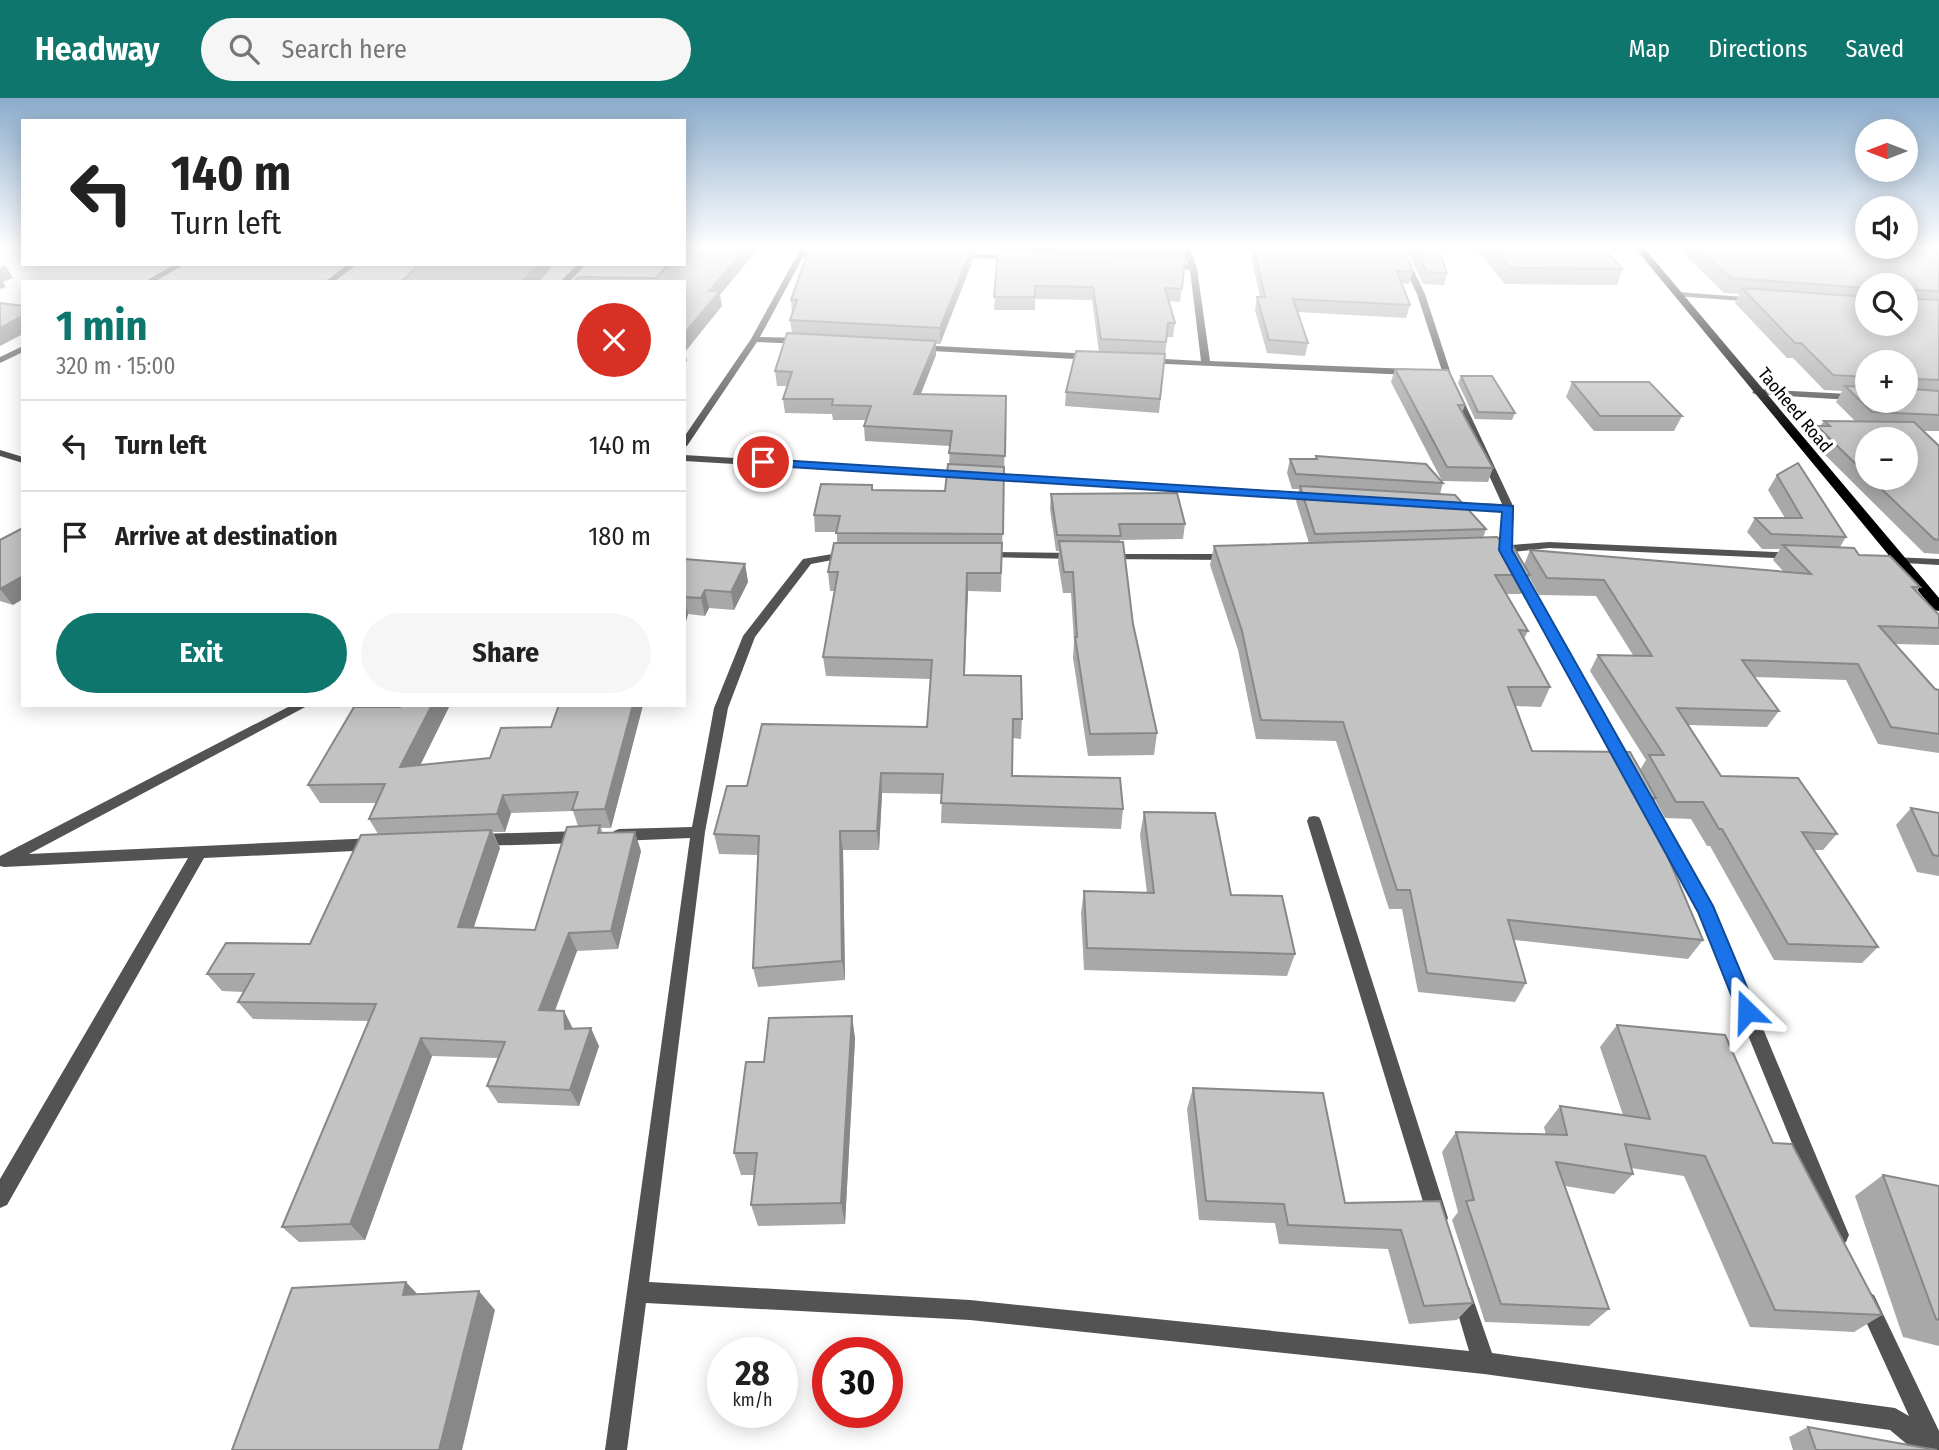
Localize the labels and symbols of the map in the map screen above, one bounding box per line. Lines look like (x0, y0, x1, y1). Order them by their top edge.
north arrow (1855, 119, 1918, 182)
street label: Taoheed Road (1753, 363, 1837, 457)
pin (733, 432, 793, 492)
position arrow (1710, 974, 1784, 1048)
speed limit sign: 30 (812, 1337, 903, 1428)

